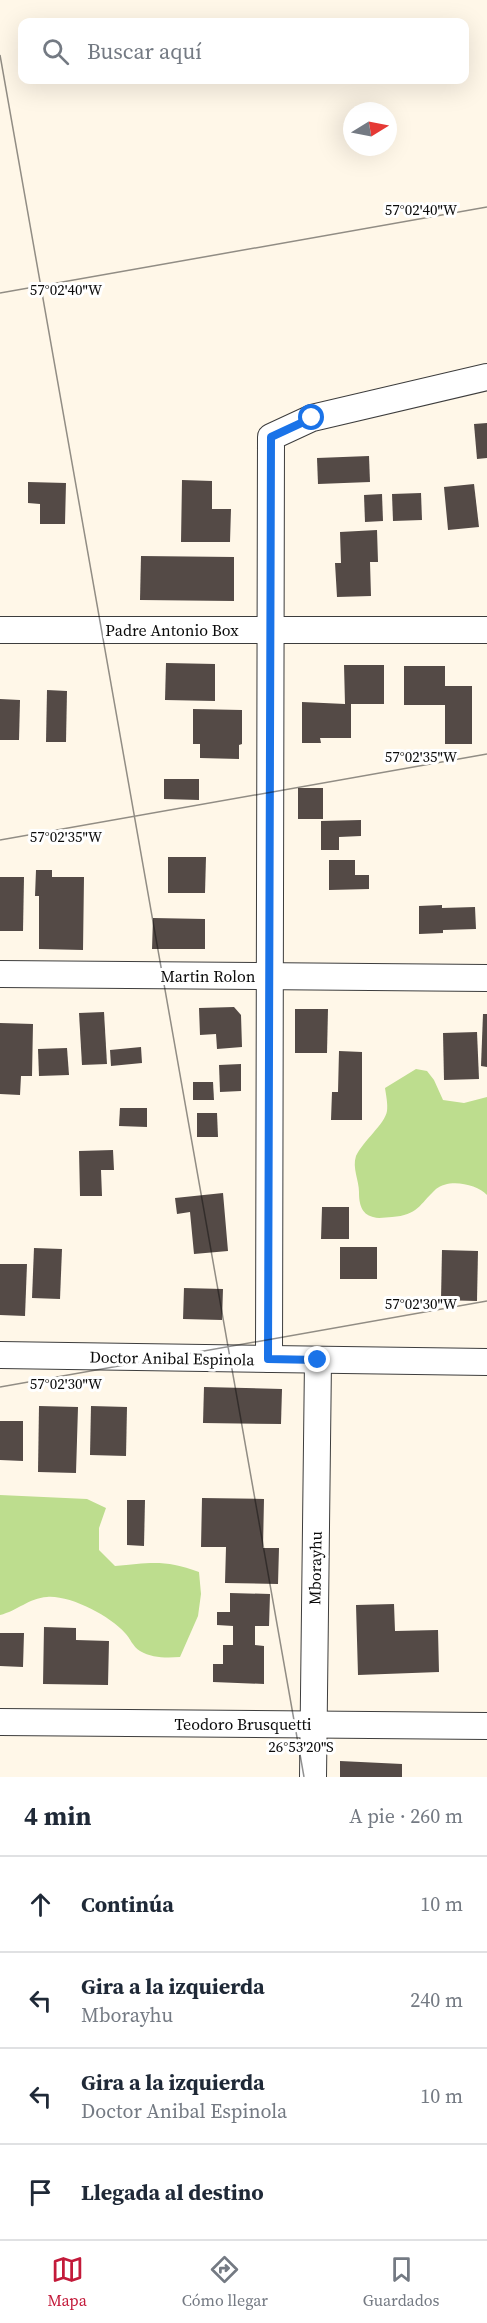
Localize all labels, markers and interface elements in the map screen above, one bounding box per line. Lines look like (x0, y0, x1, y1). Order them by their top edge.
search box (18, 18, 469, 84)
icon: search (39, 35, 72, 68)
text: Buscar aquí (87, 36, 202, 66)
north arrow (343, 102, 397, 156)
text: 57°02'40"W (385, 199, 458, 220)
text: 57°02'40"W (30, 279, 103, 300)
route start (298, 404, 324, 430)
street label: Padre Antonio Box (105, 619, 239, 641)
text: 57°02'35"W (385, 746, 458, 767)
text: 57°02'35"W (30, 826, 103, 847)
street label: Martin Rolon (161, 965, 256, 987)
text: 57°02'30"W (385, 1293, 458, 1314)
street label: Doctor Anibal Espinola (89, 1346, 256, 1370)
route end (304, 1346, 330, 1372)
text: 57°02'30"W (30, 1373, 103, 1394)
street label: Mborayhu (303, 1531, 327, 1605)
street label: Teodoro Brusquetti (174, 1713, 312, 1735)
text: 26°53'20"S (268, 1736, 334, 1757)
text: 4 min (24, 1798, 91, 1834)
text: A pie · 260 m (349, 1802, 463, 1830)
icon: ahead (24, 1888, 57, 1921)
text: Continúa (81, 1889, 174, 1919)
text: 10 m (420, 1890, 463, 1918)
text: Gira a la izquierda (81, 1971, 265, 2001)
icon: left (24, 1984, 57, 2017)
text: 240 m (410, 1986, 463, 2014)
text: Mborayhu (81, 2001, 173, 2029)
text: Gira a la izquierda (81, 2067, 265, 2097)
icon: left (24, 2080, 57, 2113)
text: 10 m (420, 2082, 463, 2110)
text: Doctor Anibal Espinola (81, 2097, 287, 2125)
icon: arrive (24, 2176, 57, 2209)
text: Llegada al destino (81, 2177, 264, 2207)
tab: Mapa (47, 2253, 87, 2311)
tab: Cómo llegar (182, 2253, 268, 2311)
tab: Guardados (363, 2253, 440, 2311)

